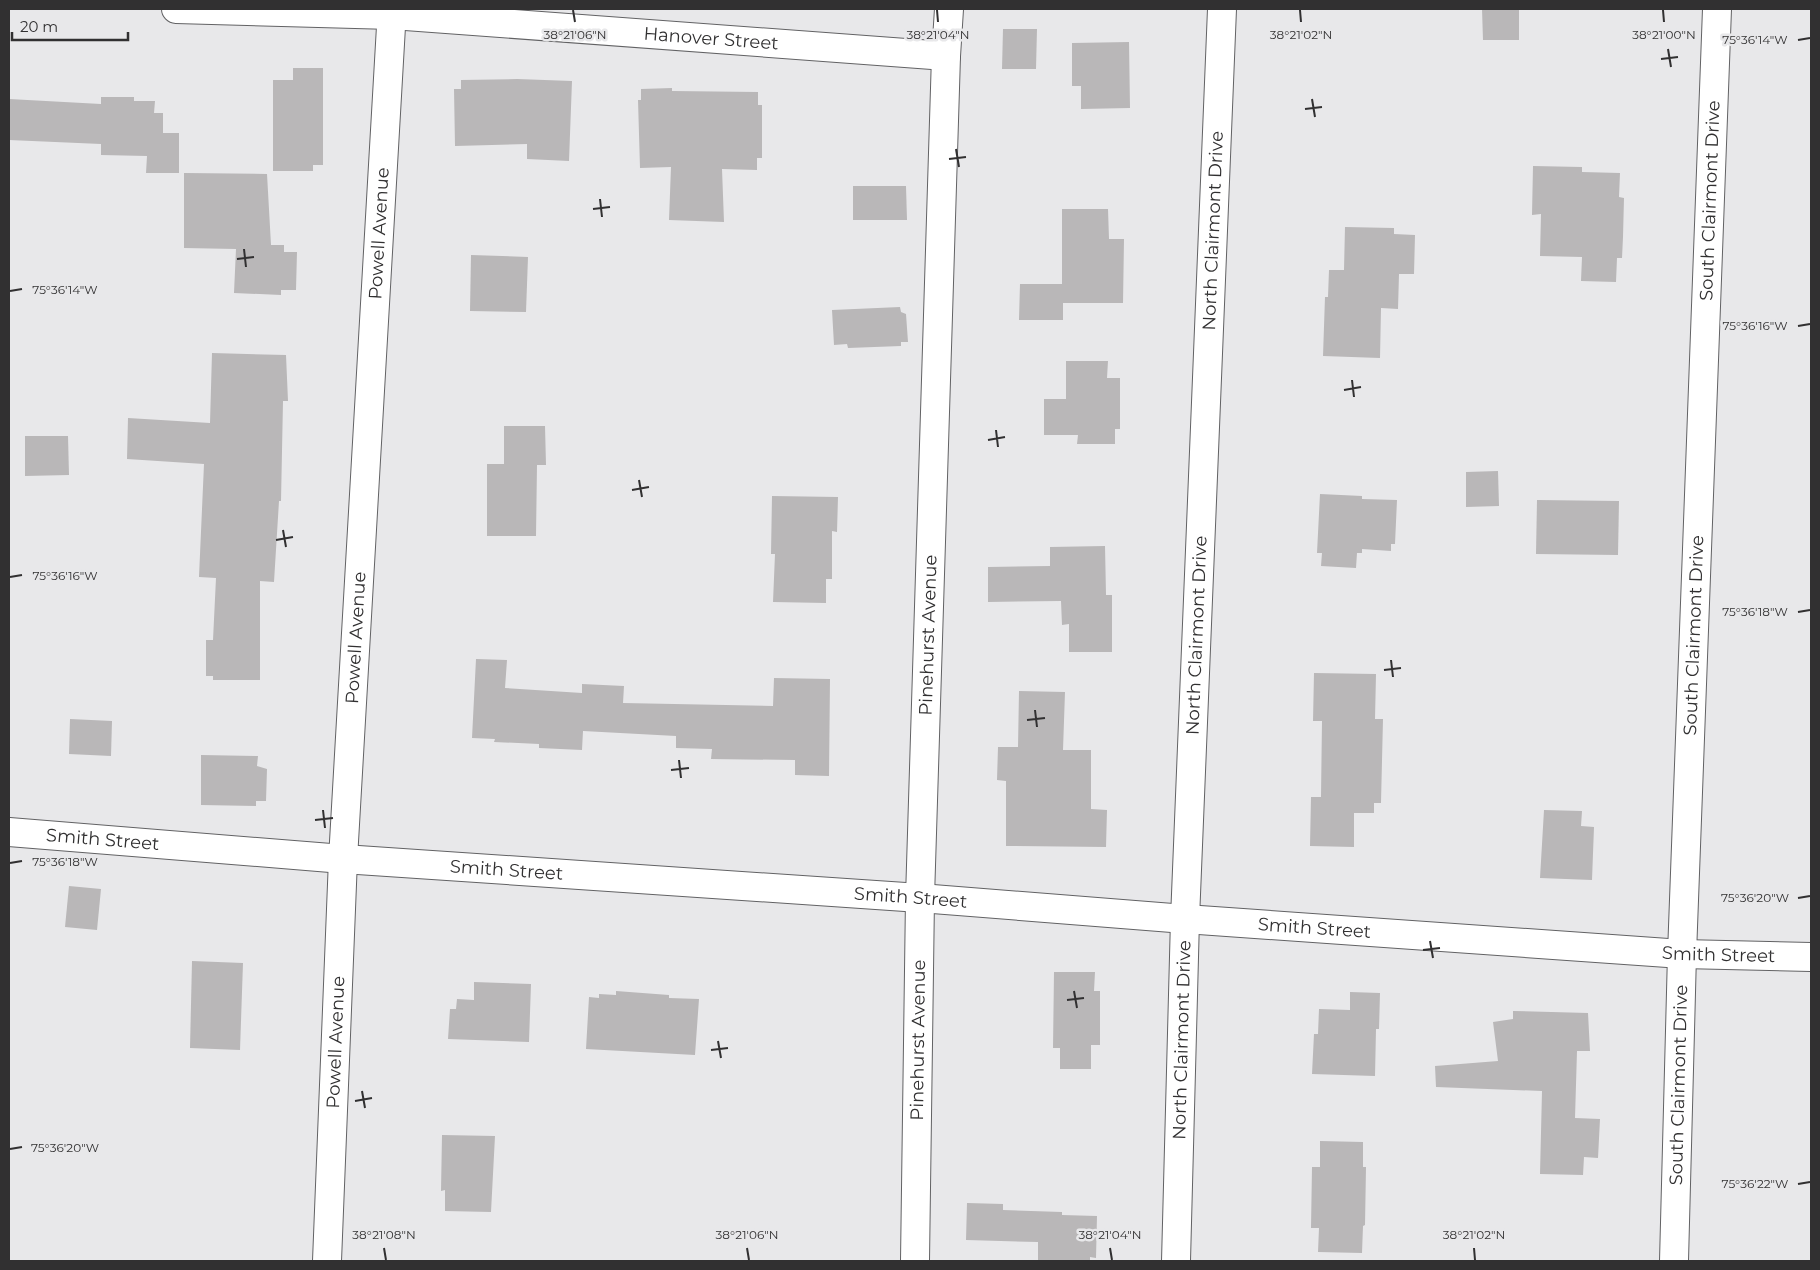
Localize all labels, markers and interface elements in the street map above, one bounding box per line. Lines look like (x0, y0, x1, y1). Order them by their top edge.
scale bar (12, 10, 129, 42)
text: 20 m (20, 17, 58, 36)
street label: Hanover Street (643, 23, 779, 55)
text: 38°21'06"N (544, 27, 606, 42)
text: 38°21'04"N (906, 27, 970, 42)
text: 38°21'02"N (1270, 27, 1332, 42)
text: 38°21'00"N (1632, 27, 1696, 42)
text: 75°36'14"W (1722, 32, 1788, 47)
street label: South Clairmont Drive (1695, 100, 1725, 301)
street label: North Clairmont Drive (1198, 130, 1228, 331)
street label: Powell Avenue (364, 166, 394, 300)
text: 75°36'14"W (32, 282, 98, 297)
text: 75°36'16"W (1722, 318, 1788, 333)
street label: North Clairmont Drive (1181, 535, 1212, 736)
street label: South Clairmont Drive (1679, 535, 1709, 736)
street label: Pinehurst Avenue (915, 554, 942, 716)
text: 75°36'16"W (32, 568, 98, 583)
street label: Powell Avenue (341, 571, 371, 704)
text: 75°36'18"W (1722, 604, 1788, 619)
street label: Smith Street (45, 824, 160, 855)
text: 75°36'18"W (32, 854, 98, 869)
street label: Smith Street (449, 855, 564, 885)
street label: Smith Street (853, 883, 968, 913)
text: 75°36'20"W (1721, 890, 1789, 905)
street label: Smith Street (1257, 913, 1372, 943)
street label: North Clairmont Drive (1168, 940, 1195, 1140)
street label: Smith Street (1661, 942, 1776, 967)
street label: Pinehurst Avenue (906, 959, 930, 1121)
street label: Powell Avenue (322, 975, 349, 1109)
street label: South Clairmont Drive (1665, 984, 1692, 1186)
text: 75°36'20"W (31, 1140, 99, 1155)
text: 75°36'22"W (1722, 1176, 1788, 1191)
text: 38°21'08"N (352, 1227, 416, 1242)
text: 38°21'06"N (716, 1227, 778, 1242)
text: 38°21'04"N (1078, 1227, 1142, 1242)
text: 38°21'02"N (1443, 1227, 1505, 1242)

